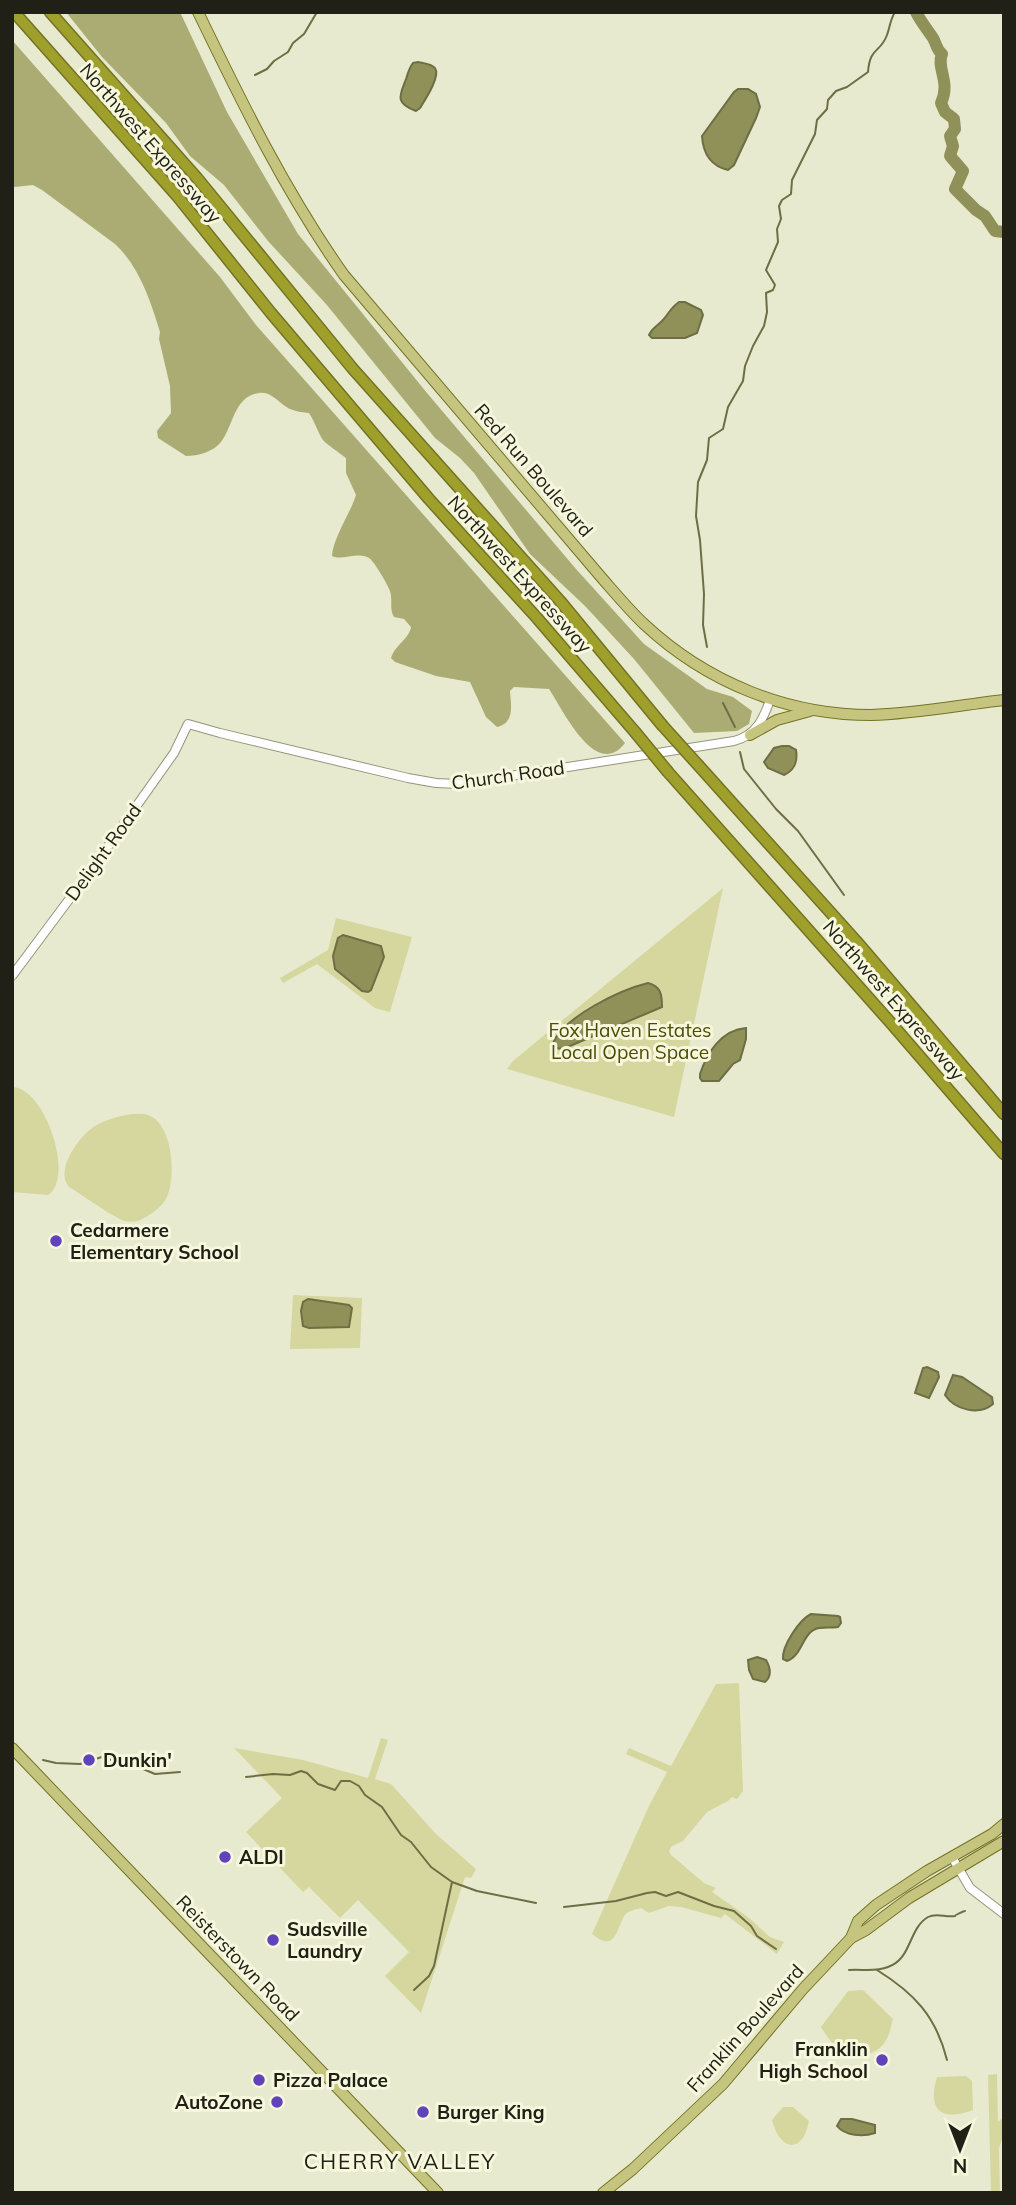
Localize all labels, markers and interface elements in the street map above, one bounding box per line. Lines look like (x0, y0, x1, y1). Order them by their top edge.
street label: Northwest Expressway (75, 58, 227, 228)
street label: Red Run Boulevard (470, 398, 598, 542)
street label: Northwest Expressway (443, 490, 597, 658)
street label: Church Road (450, 755, 566, 795)
street label: Delight Road (60, 799, 146, 905)
street label: Northwest Expressway (818, 915, 970, 1085)
park label: Fox Haven Estates Local Open Space (548, 1018, 712, 1064)
place label: Cedarmere Elementary School (70, 1218, 239, 1264)
marker: Cedarmere Elementary School (48, 1233, 64, 1249)
place label: Dunkin' (103, 1748, 172, 1772)
marker: Dunkin' (81, 1752, 97, 1768)
place label: ALDI (239, 1845, 284, 1869)
marker: ALDI (217, 1849, 233, 1865)
street label: Reisterstown Road (172, 1890, 304, 2026)
place label: Sudsville Laundry (287, 1917, 367, 1963)
marker: Sudsville Laundry (265, 1932, 281, 1948)
street label: Franklin Boulevard (681, 1959, 809, 2097)
place label: Franklin High School (759, 2037, 868, 2083)
marker: Franklin High School (874, 2052, 890, 2068)
place label: Pizza Palace (273, 2068, 388, 2092)
marker: Pizza Palace (251, 2072, 267, 2088)
place label: AutoZone (175, 2090, 263, 2114)
marker: AutoZone (269, 2094, 285, 2110)
place label: Burger King (437, 2100, 545, 2124)
marker: Burger King (415, 2104, 431, 2120)
north arrow (925, 2114, 995, 2184)
district label: CHERRY VALLEY (304, 2148, 496, 2174)
text: N (953, 2154, 967, 2178)

